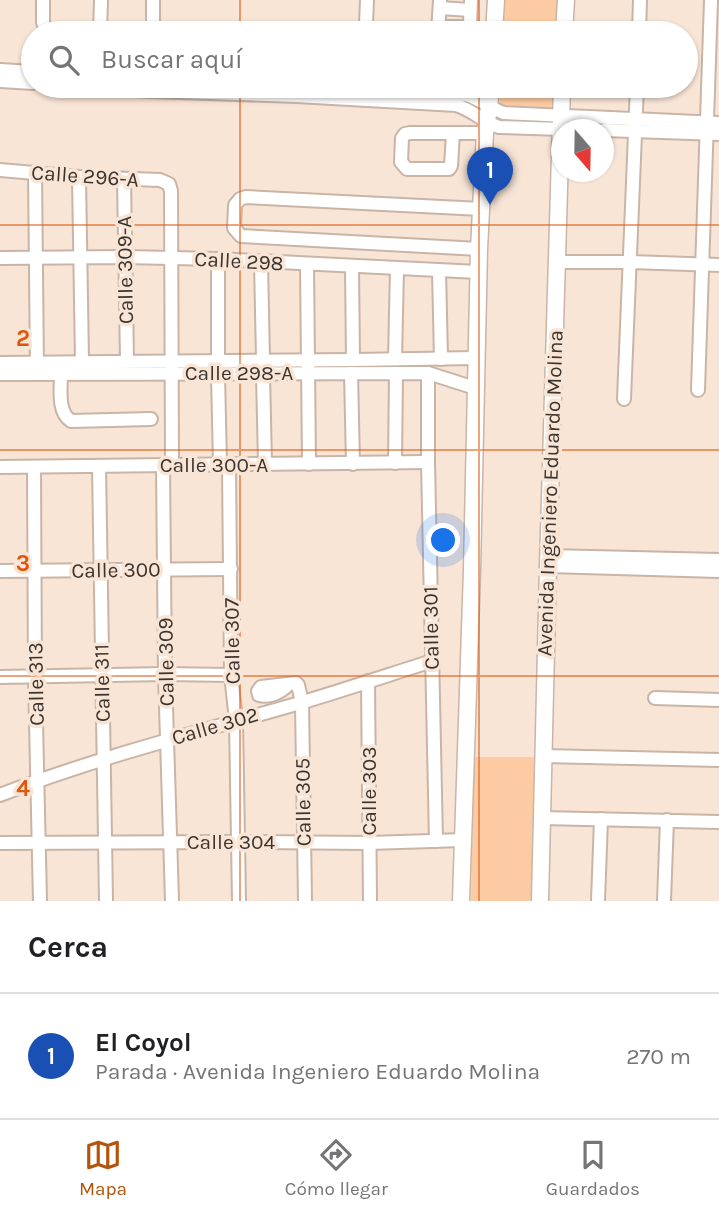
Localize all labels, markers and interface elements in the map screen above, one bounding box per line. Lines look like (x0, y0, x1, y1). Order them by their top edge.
search box (21, 21, 698, 98)
icon: search (45, 41, 83, 79)
text: Buscar aquí (101, 44, 243, 75)
north arrow (551, 119, 614, 182)
pin: 1 (467, 147, 513, 205)
street label: Calle 296-A (30, 160, 140, 192)
street label: Calle 309-A (112, 216, 138, 324)
street label: Calle 298 (194, 247, 284, 275)
text: 2 (16, 325, 30, 352)
street label: Avenida Ingeniero Eduardo Molina (532, 329, 568, 657)
street label: Calle 298-A (185, 361, 293, 385)
street label: Calle 300-A (160, 453, 268, 477)
your location (426, 523, 460, 557)
text: 3 (16, 550, 30, 577)
street label: Calle 300 (71, 557, 161, 583)
street label: Calle 301 (418, 586, 444, 670)
street label: Calle 307 (219, 597, 245, 685)
street label: Calle 309 (153, 617, 179, 707)
street label: Calle 313 (23, 642, 49, 726)
street label: Calle 311 (89, 644, 115, 722)
street label: Calle 302 (169, 702, 261, 750)
street label: Calle 303 (357, 746, 381, 836)
street label: Calle 305 (290, 757, 316, 847)
text: 4 (16, 775, 30, 802)
street label: Calle 304 (187, 830, 276, 854)
text: Cerca (28, 929, 108, 965)
text: El Coyol (95, 1027, 192, 1058)
text: 1 (47, 1043, 55, 1070)
text: 270 m (626, 1043, 691, 1070)
text: Parada · Avenida Ingeniero Eduardo Molina (95, 1058, 540, 1085)
tab: Mapa (79, 1136, 127, 1200)
tab: Cómo llegar (285, 1136, 388, 1200)
tab: Guardados (546, 1136, 640, 1200)

